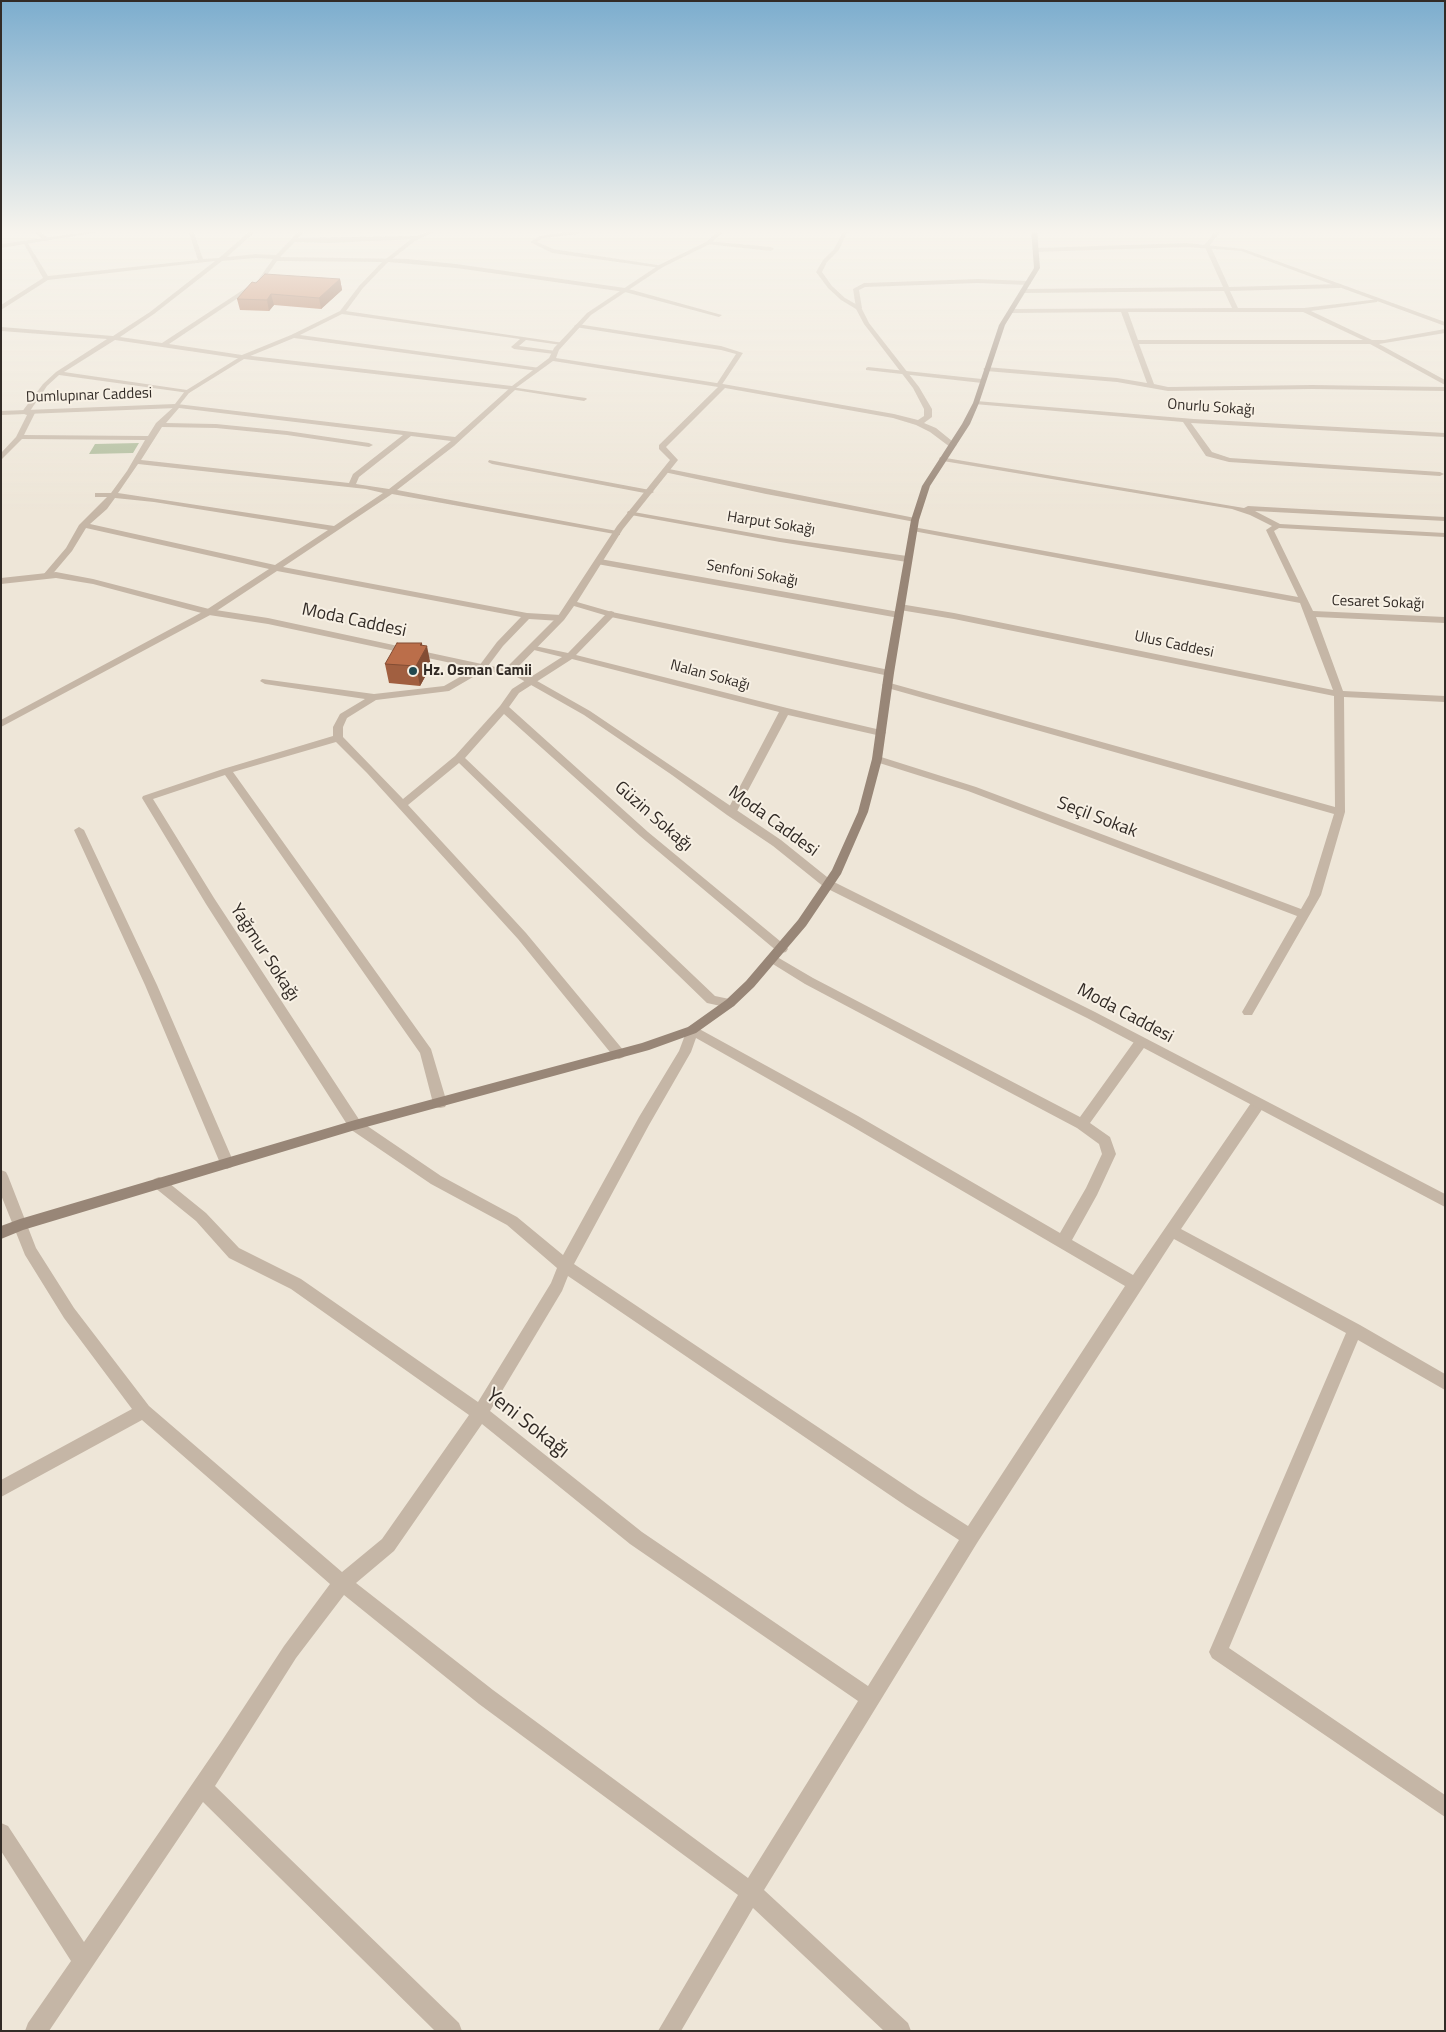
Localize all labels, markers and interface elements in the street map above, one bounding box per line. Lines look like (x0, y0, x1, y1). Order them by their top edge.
street label: Dumlupınar Caddesi (26, 385, 152, 407)
street label: Onurlu Sokağı (1167, 396, 1255, 420)
street label: Harput Sokağı (726, 508, 816, 540)
street label: Senfoni Sokağı (705, 557, 799, 591)
street label: Cesaret Sokağı (1331, 592, 1425, 614)
street label: Moda Caddesi (300, 599, 408, 643)
street label: Ulus Caddesi (1133, 628, 1215, 662)
street label: Nalan Sokağı (668, 657, 752, 695)
place label: Hz. Osman Camii (423, 662, 532, 680)
marker: Hz. Osman Camii (407, 665, 419, 677)
street label: Güzin Sokağı (610, 777, 696, 857)
street label: Moda Caddesi (724, 782, 822, 862)
street label: Seçil Sokak (1054, 793, 1140, 843)
street label: Yağmur Sokağı (225, 900, 303, 1006)
street label: Moda Caddesi (1073, 980, 1177, 1048)
street label: Yeni Sokağı (480, 1384, 574, 1464)

